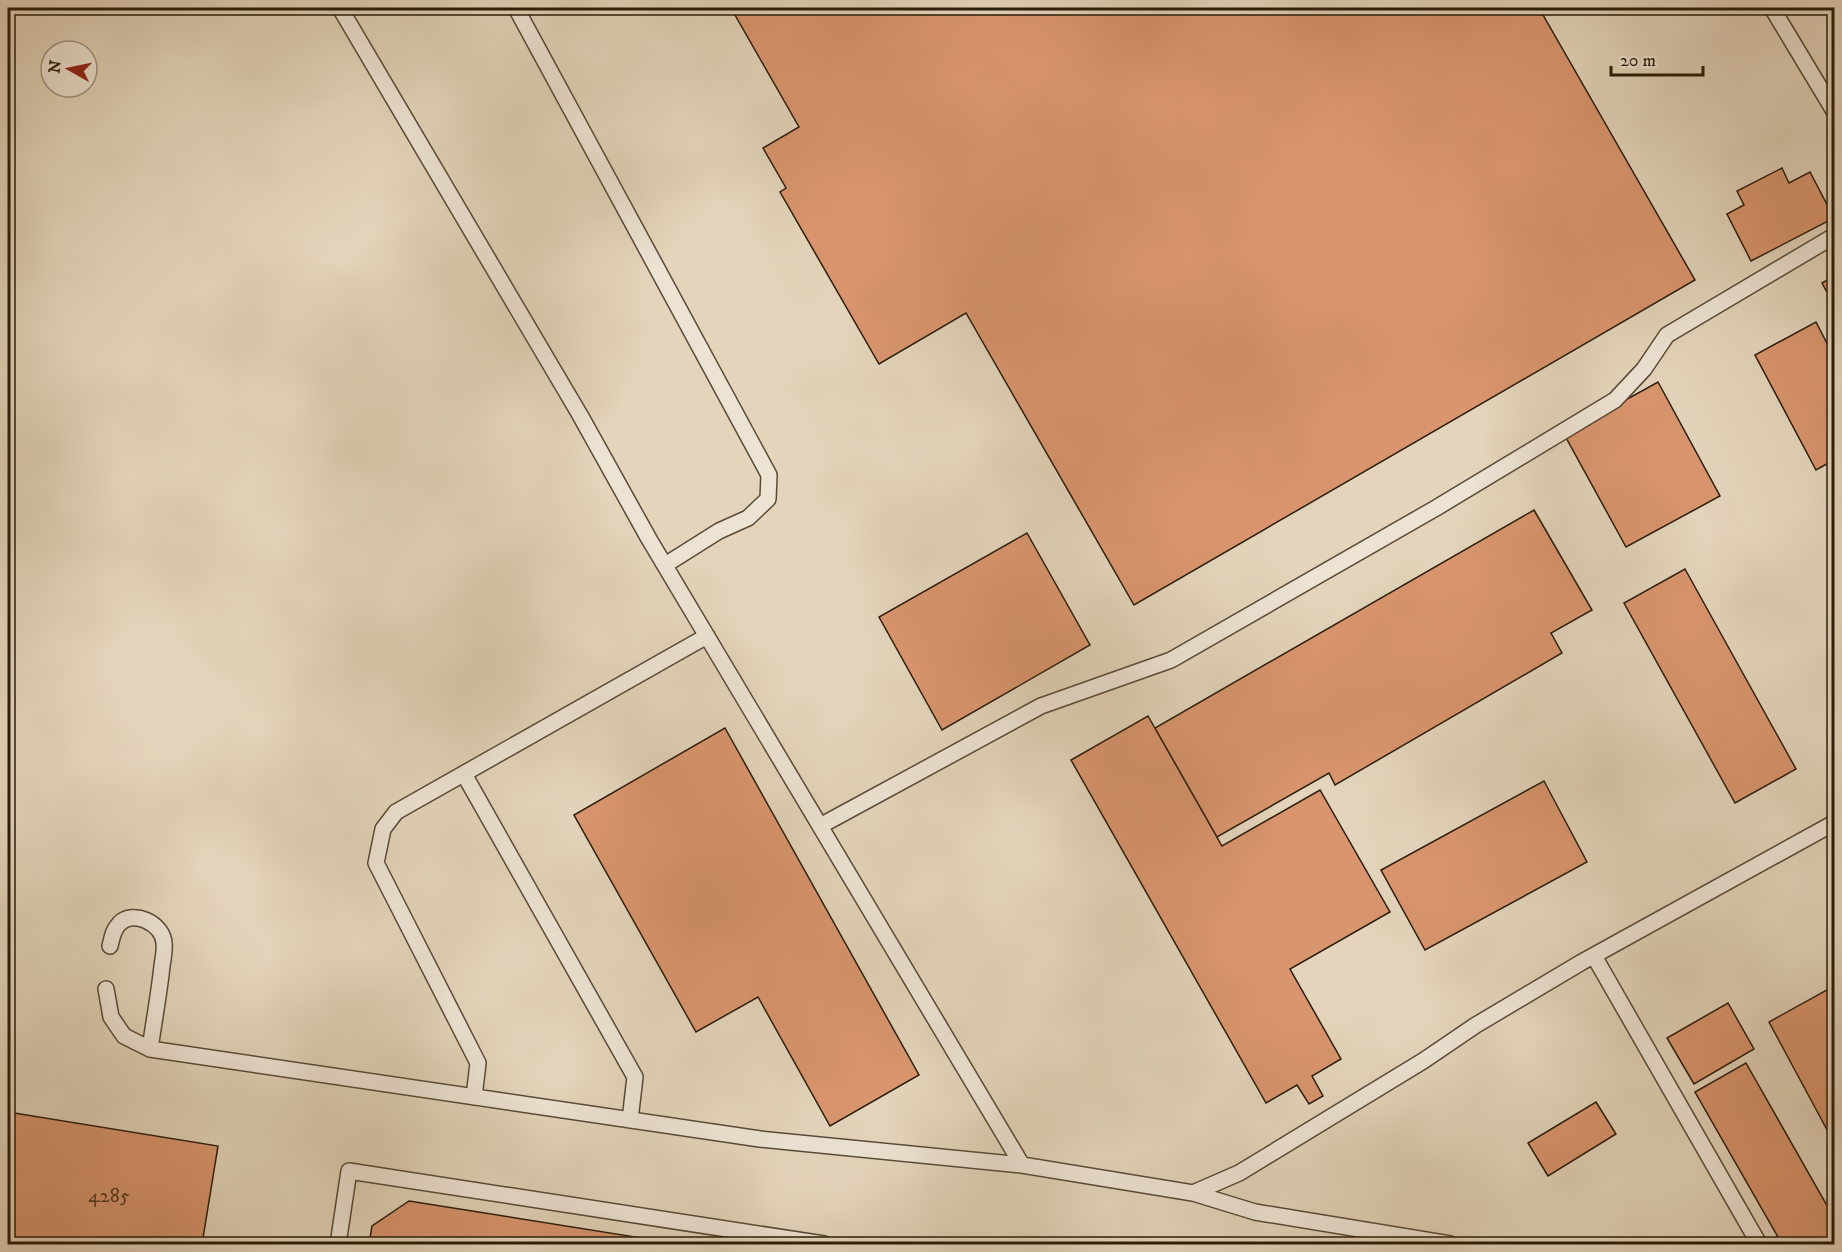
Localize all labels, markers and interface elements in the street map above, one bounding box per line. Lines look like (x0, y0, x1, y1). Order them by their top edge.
north arrow (39, 39, 99, 99)
scale bar (1611, 39, 1702, 77)
text: 20 m (1620, 50, 1656, 72)
text: N (44, 59, 66, 75)
house number: 4285 (88, 1184, 130, 1209)

